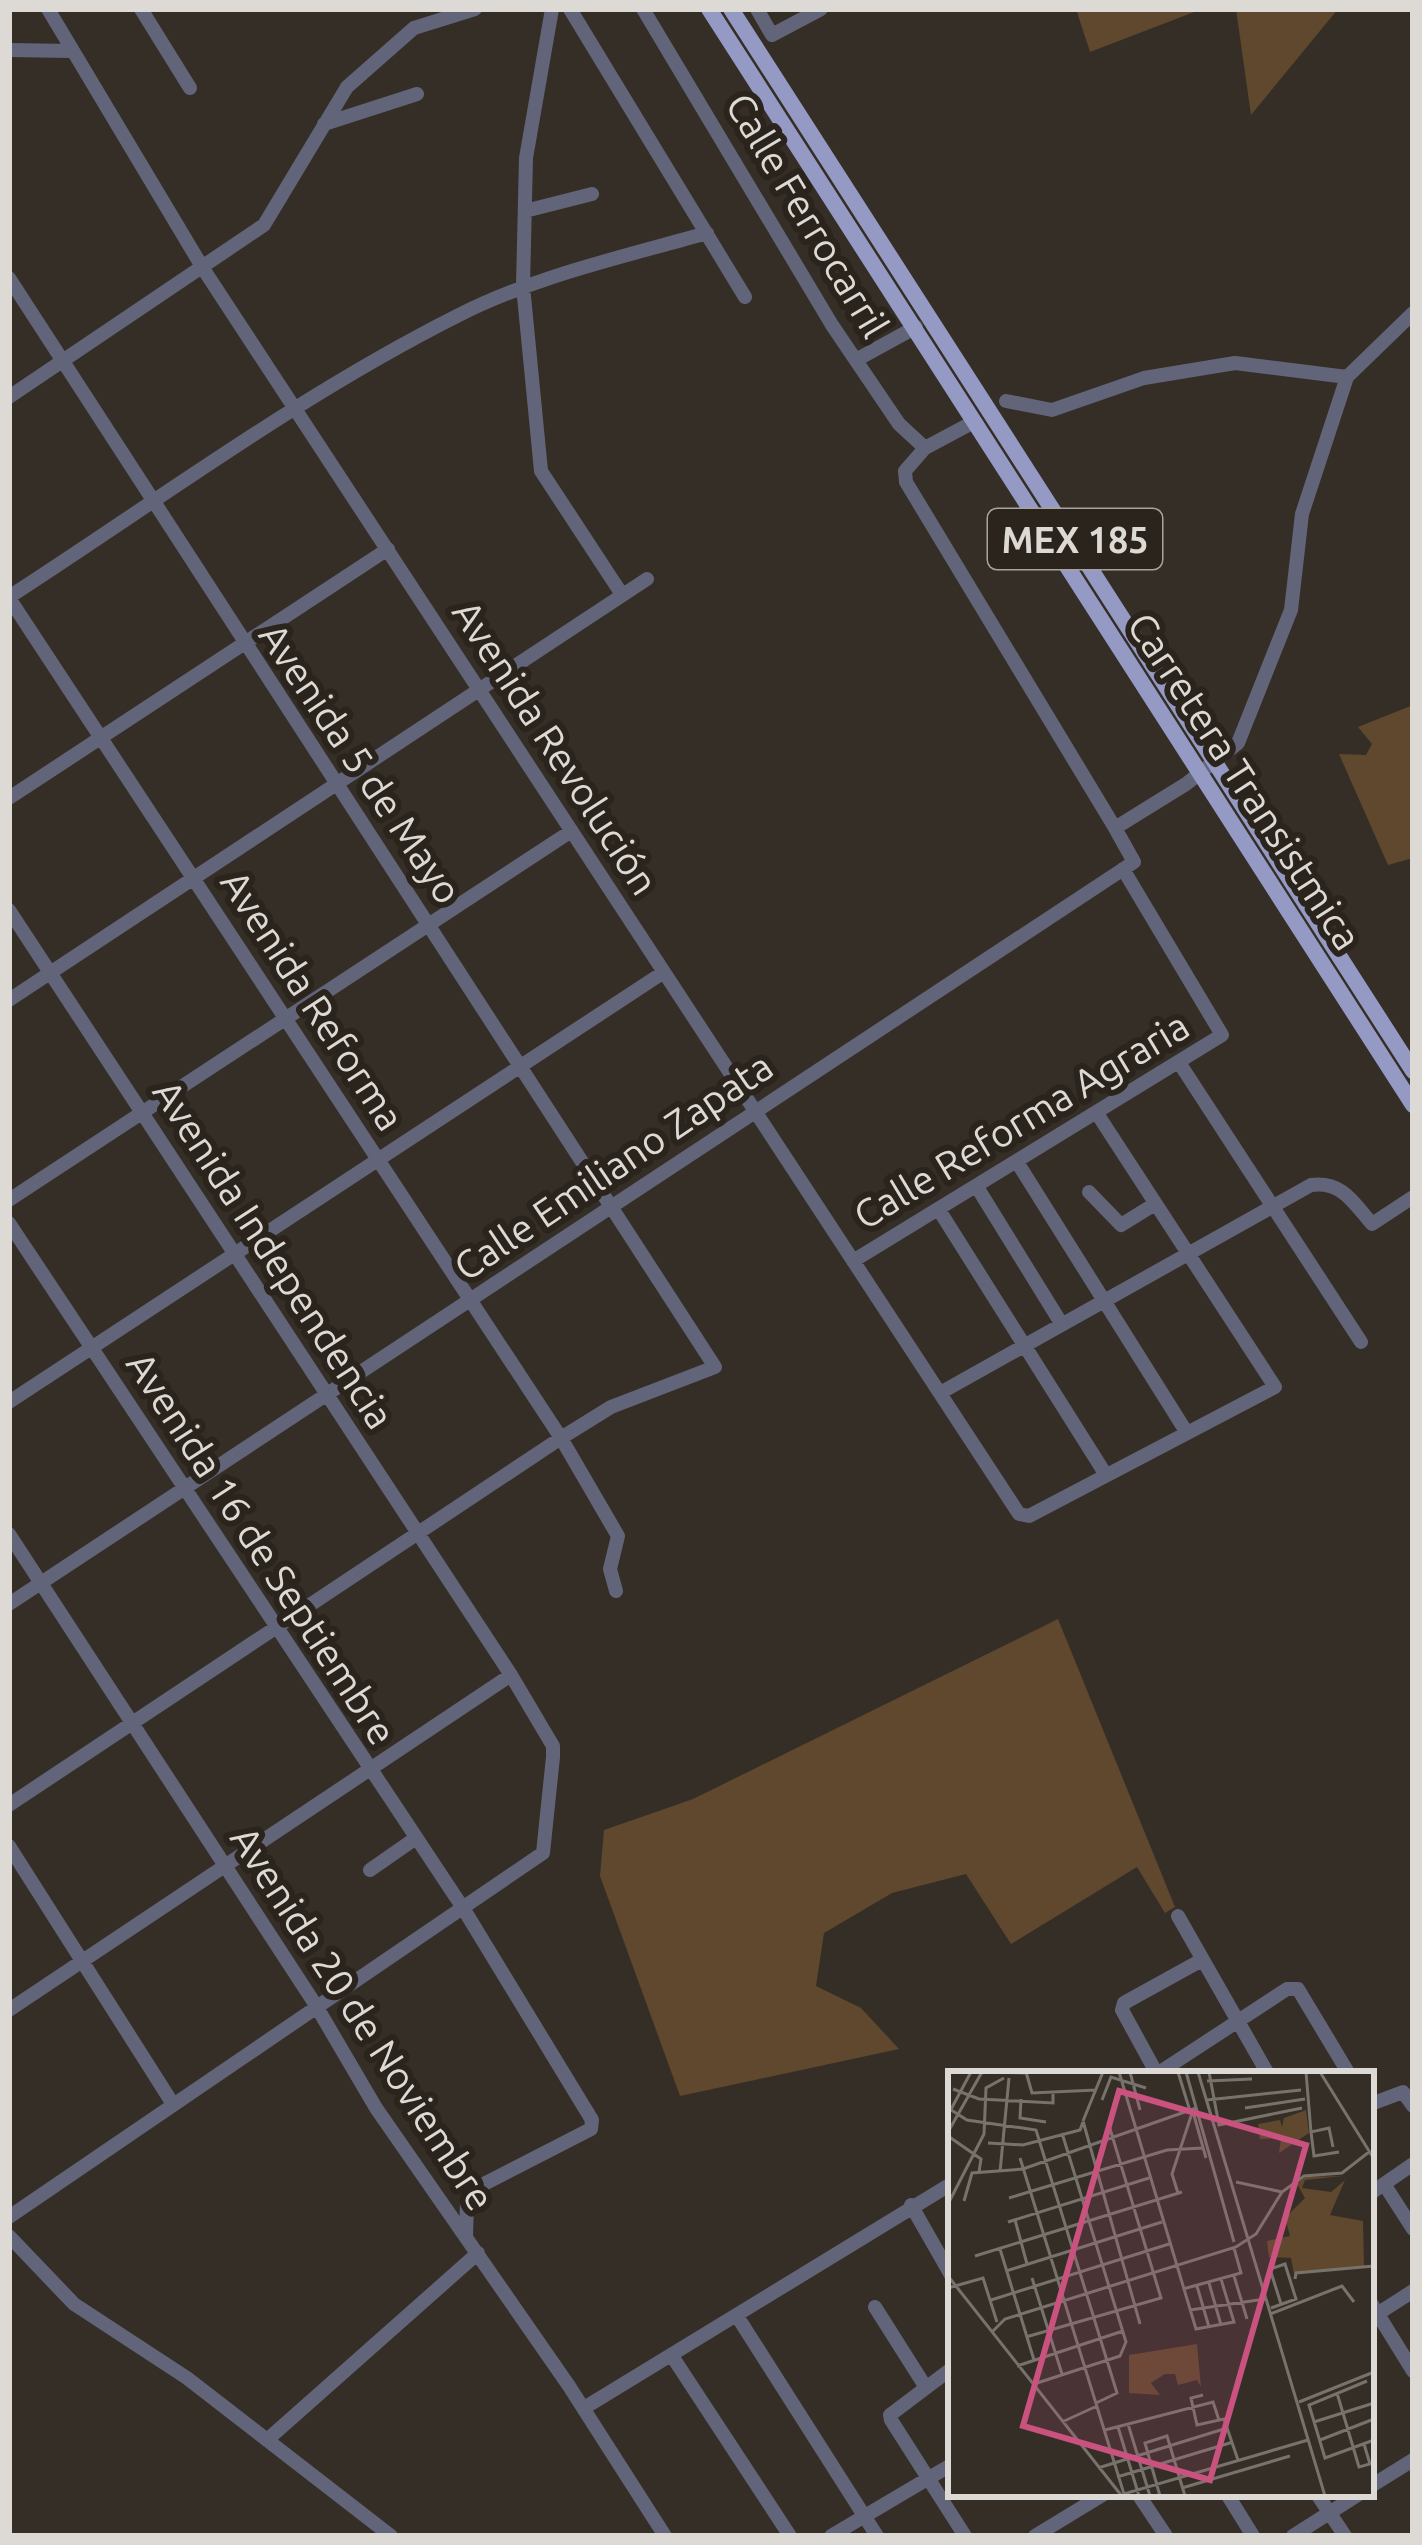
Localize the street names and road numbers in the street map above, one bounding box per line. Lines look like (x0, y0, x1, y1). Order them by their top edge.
street label: Calle Ferrocarril (718, 85, 898, 345)
road number: MEX 185 (988, 509, 1162, 569)
street label: Avenida Revolución (445, 592, 667, 902)
street label: Carretera Transistmica (1120, 605, 1370, 957)
street label: Avenida 5 de Mayo (251, 615, 471, 911)
street label: Avenida Reforma (213, 862, 413, 1138)
street label: Calle Reforma Agraria (846, 1003, 1196, 1237)
street label: Calle Emiliano Zapata (446, 1044, 780, 1288)
street label: Avenida Independencia (145, 1072, 403, 1436)
street label: Avenida 16 de Septiembre (119, 1344, 405, 1752)
street label: Avenida 20 de Noviembre (223, 1818, 503, 2218)

